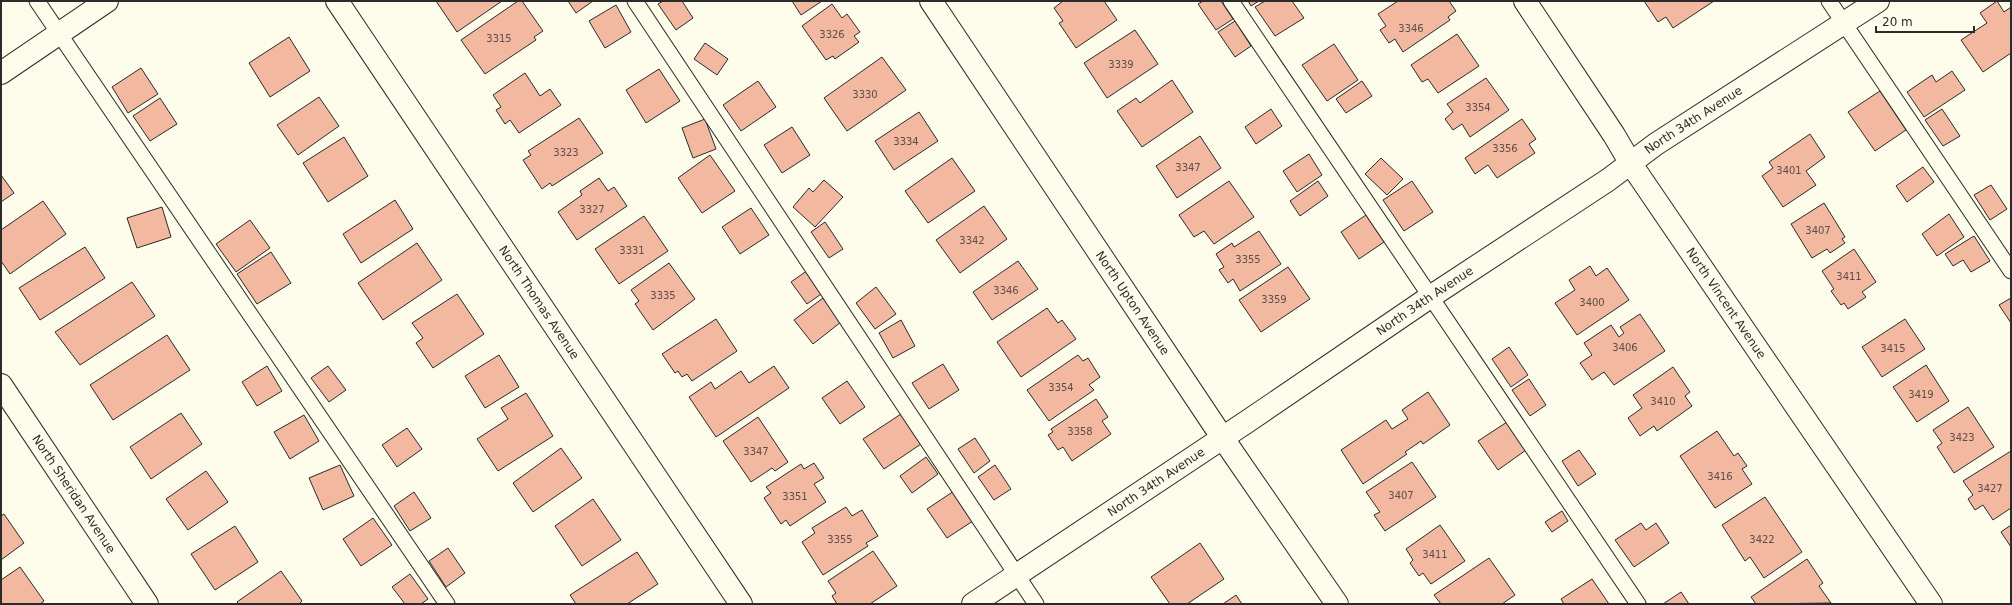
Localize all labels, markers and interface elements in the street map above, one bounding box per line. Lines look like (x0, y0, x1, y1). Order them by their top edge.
scale bar (1876, 8, 1974, 34)
text: 20 m (1882, 15, 1913, 29)
house number: 3346 (1398, 23, 1424, 34)
house number: 3326 (819, 29, 845, 40)
house number: 3315 (486, 33, 512, 44)
house number: 3339 (1108, 59, 1134, 70)
street label: North 34th Avenue (1642, 83, 1745, 157)
house number: 3330 (852, 89, 878, 100)
house number: 3354 (1465, 102, 1491, 113)
house number: 3334 (893, 136, 919, 147)
house number: 3356 (1492, 143, 1518, 154)
house number: 3323 (553, 147, 579, 158)
house number: 3347 (1175, 162, 1201, 173)
house number: 3401 (1776, 165, 1802, 176)
house number: 3327 (579, 204, 605, 215)
house number: 3407 (1805, 225, 1831, 236)
house number: 3342 (959, 235, 985, 246)
street label: North Thomas Avenue (496, 243, 582, 362)
house number: 3331 (619, 245, 645, 256)
street label: North Vincent Avenue (1683, 245, 1769, 361)
street label: North Upton Avenue (1093, 248, 1172, 358)
house number: 3355 (1235, 254, 1261, 265)
street label: North 34th Avenue (1374, 264, 1476, 338)
house number: 3411 (1836, 271, 1862, 282)
house number: 3346 (993, 285, 1019, 296)
house number: 3335 (650, 290, 676, 301)
house number: 3359 (1261, 294, 1287, 305)
house number: 3400 (1579, 297, 1605, 308)
house number: 3406 (1612, 342, 1638, 353)
house number: 3415 (1880, 343, 1906, 354)
house number: 3354 (1048, 382, 1074, 393)
house number: 3419 (1908, 389, 1934, 400)
house number: 3410 (1650, 396, 1676, 407)
house number: 3358 (1067, 426, 1093, 437)
street label: North Sheridan Avenue (29, 432, 118, 556)
house number: 3423 (1949, 432, 1975, 443)
street label: North 34th Avenue (1105, 445, 1207, 519)
house number: 3347 (743, 446, 769, 457)
house number: 3416 (1707, 471, 1733, 482)
house number: 3427 (1977, 483, 2003, 494)
house number: 3407 (1388, 490, 1414, 501)
house number: 3351 (782, 491, 808, 502)
house number: 3355 (827, 534, 853, 545)
house number: 3422 (1749, 534, 1775, 545)
house number: 3411 (1422, 549, 1448, 560)

